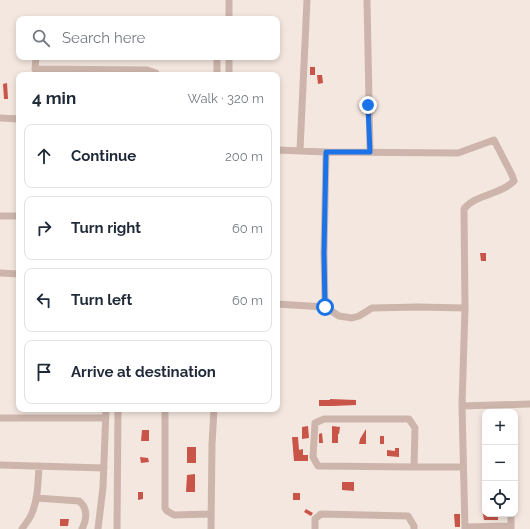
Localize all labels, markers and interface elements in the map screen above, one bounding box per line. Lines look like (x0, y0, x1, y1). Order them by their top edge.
search box (16, 16, 280, 60)
icon: search (30, 27, 52, 49)
text: Search here (62, 29, 145, 47)
text: 4 min (32, 88, 76, 108)
text: Walk · 320 m (188, 91, 264, 106)
route end (359, 96, 377, 114)
icon: ahead (33, 145, 55, 167)
text: Continue (71, 147, 136, 165)
text: 200 m (225, 149, 263, 164)
icon: right (33, 217, 55, 239)
text: Turn right (71, 219, 141, 237)
text: 60 m (232, 221, 263, 236)
icon: left (33, 289, 55, 311)
text: Turn left (71, 291, 132, 309)
text: 60 m (232, 293, 263, 308)
route start (316, 298, 334, 316)
icon: arrive (33, 361, 55, 383)
text: Arrive at destination (71, 363, 216, 381)
map controls (482, 409, 518, 517)
button: + (482, 409, 518, 445)
button: − (482, 445, 518, 481)
button: locate (482, 481, 518, 517)

